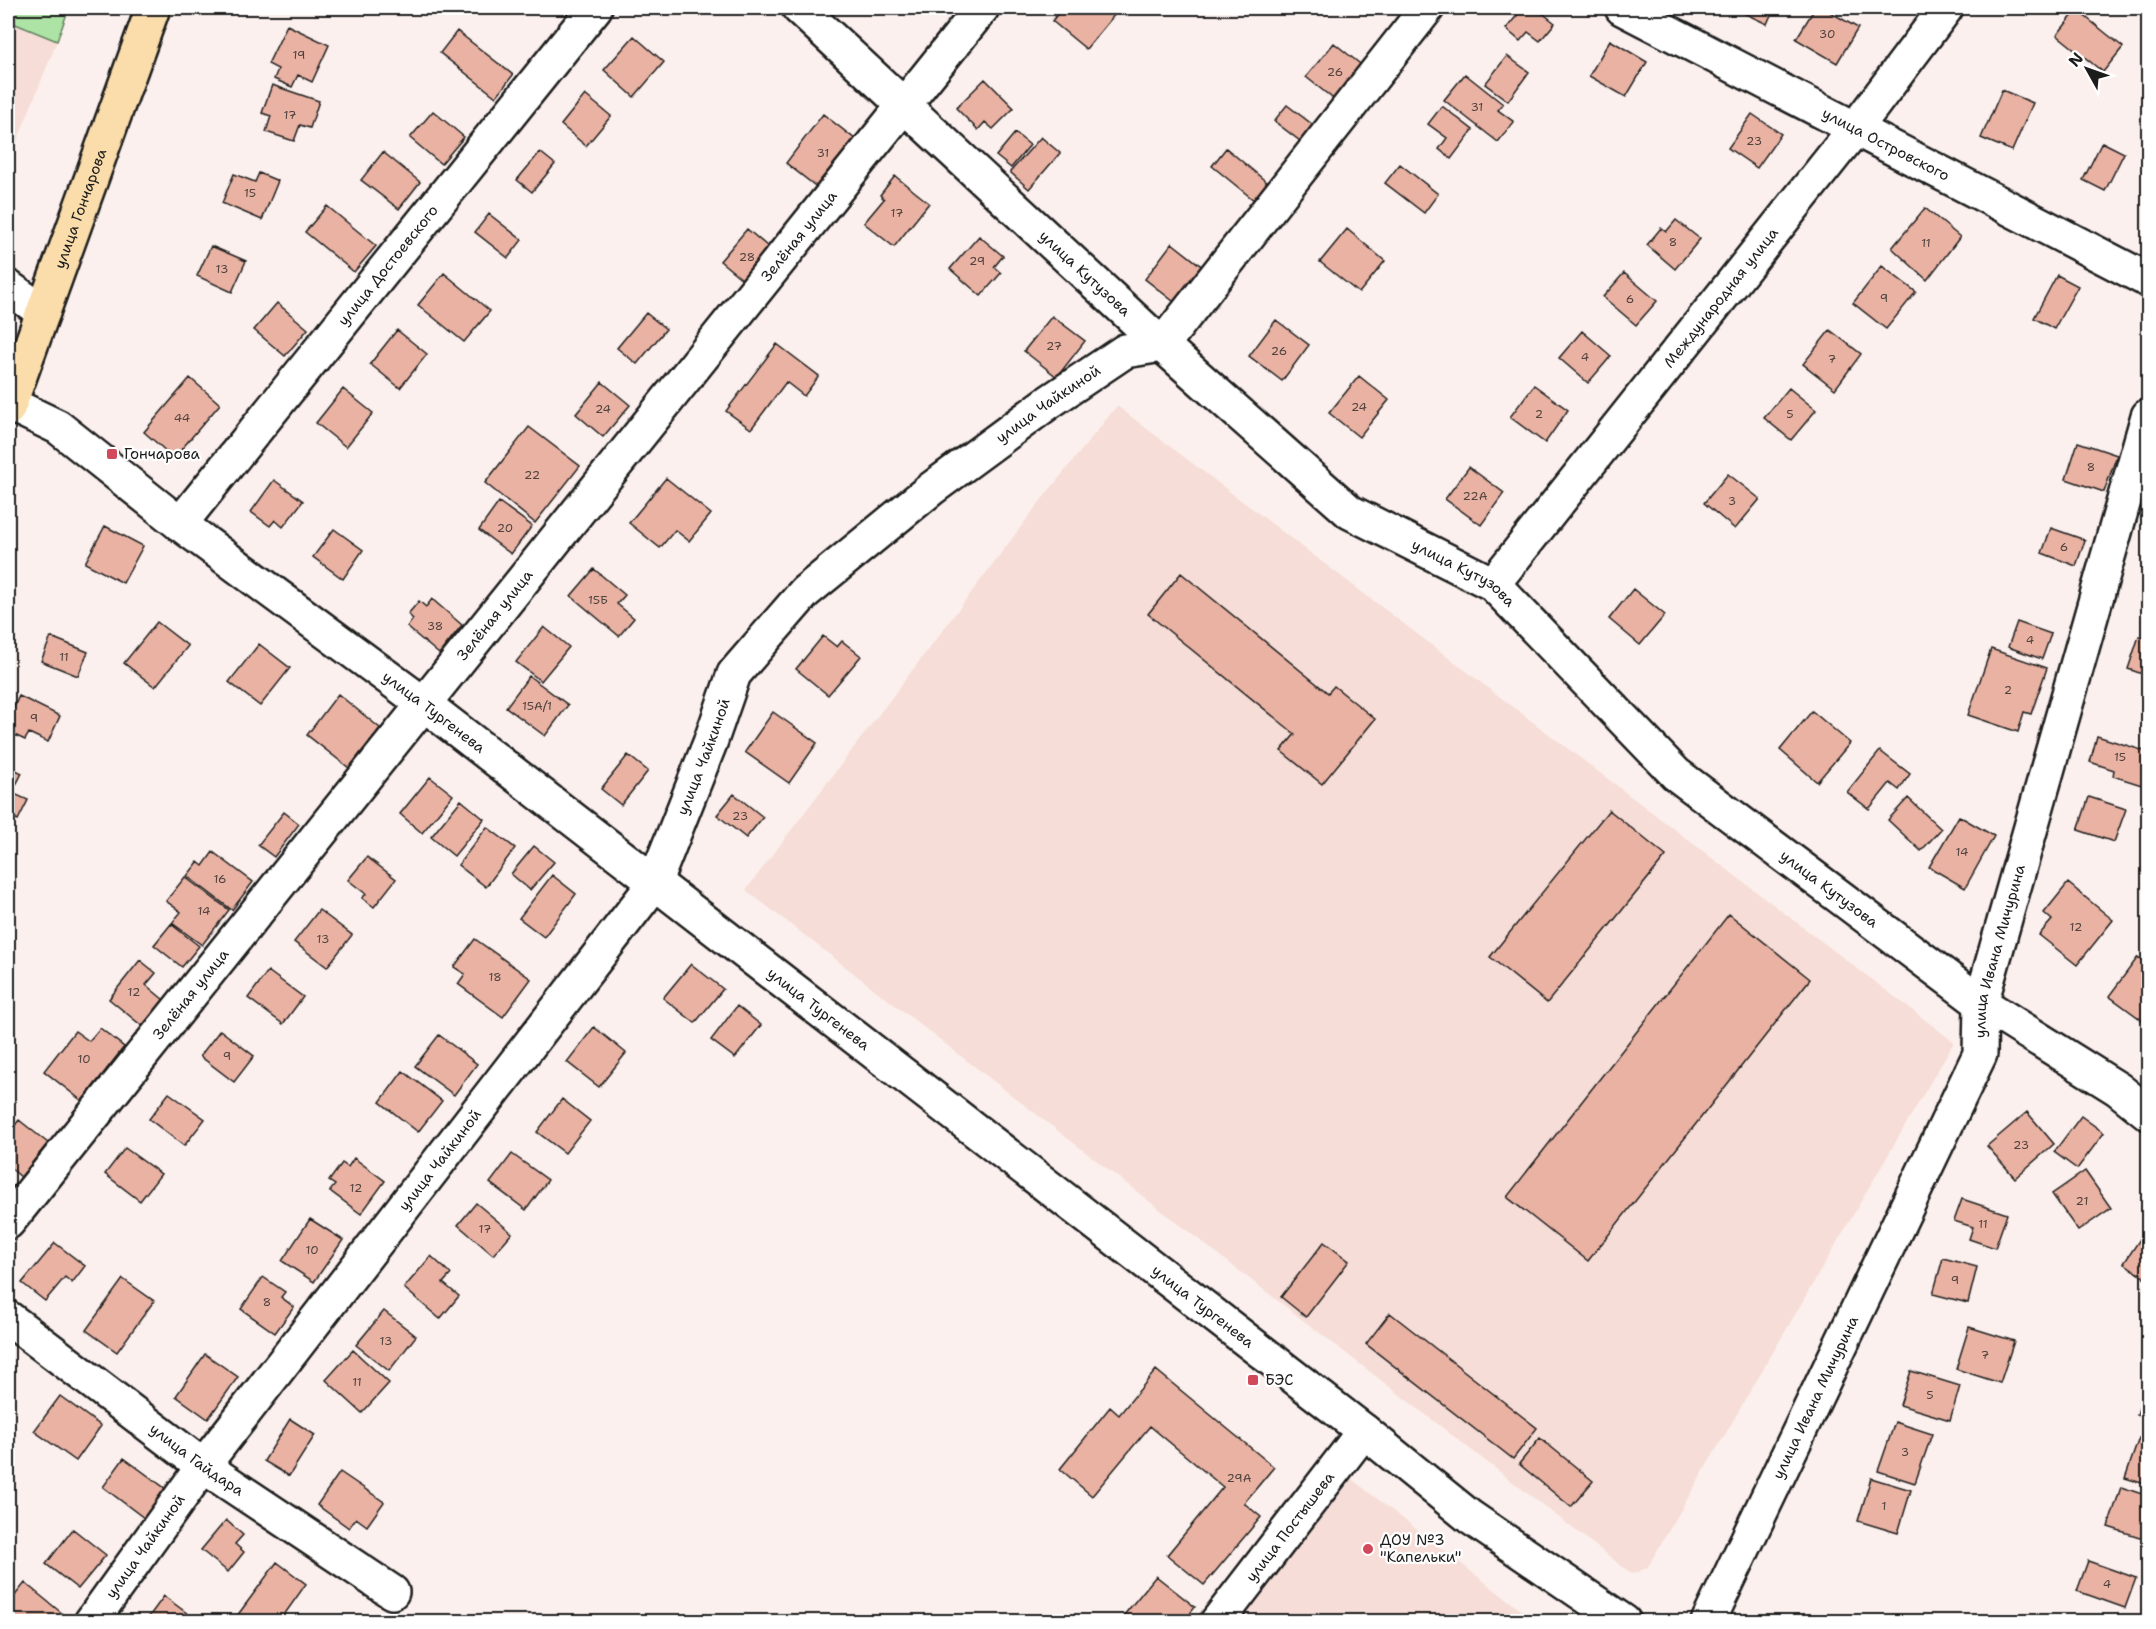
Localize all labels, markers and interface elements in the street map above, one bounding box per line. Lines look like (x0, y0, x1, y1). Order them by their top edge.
house number: 30 (1819, 26, 1835, 42)
north arrow (2057, 39, 2117, 99)
house number: 19 (293, 47, 305, 63)
text: N (2064, 48, 2088, 71)
house number: 26 (1327, 64, 1343, 80)
house number: 31 (1471, 99, 1483, 115)
street label: улица Островского (1819, 103, 1953, 186)
house number: 17 (284, 107, 296, 123)
house number: 23 (1746, 133, 1762, 149)
street label: улица Гончарова (50, 145, 112, 272)
house number: 31 (817, 145, 829, 161)
house number: 15 (244, 185, 256, 201)
street label: Зелёная улица (757, 186, 842, 286)
street label: улица Достоевского (333, 201, 443, 330)
house number: 17 (891, 205, 903, 221)
street label: Международная улица (1659, 223, 1783, 372)
street label: улица Кутузова (1035, 226, 1135, 321)
house number: 8 (1669, 234, 1677, 250)
house number: 11 (1921, 235, 1931, 251)
house number: 28 (739, 249, 755, 265)
house number: 29 (969, 253, 985, 269)
house number: 13 (216, 261, 228, 277)
house number: 9 (1880, 290, 1888, 306)
house number: 6 (1626, 291, 1634, 307)
house number: 27 (1046, 338, 1062, 354)
house number: 26 (1271, 343, 1287, 359)
house number: 4 (1581, 349, 1589, 365)
house number: 7 (1828, 351, 1836, 367)
street label: улица Чайкиной (992, 360, 1105, 448)
house number: 24 (1351, 399, 1367, 415)
house number: 24 (595, 401, 611, 417)
house number: 2 (1535, 406, 1543, 422)
house number: 5 (1786, 406, 1794, 422)
house number: 44 (174, 410, 190, 426)
place label: Гончарова (124, 444, 201, 464)
marker: Гончарова (105, 447, 119, 461)
house number: 8 (2087, 459, 2095, 475)
house number: 22 (524, 467, 540, 483)
house number: 22А (1463, 488, 1488, 504)
house number: 3 (1728, 493, 1736, 509)
house number: 20 (497, 520, 513, 536)
street label: улица Кутузова (1408, 535, 1520, 612)
house number: 6 (2060, 539, 2068, 555)
street label: Зелёная улица (452, 565, 538, 665)
house number: 15Б (588, 592, 608, 608)
house number: 38 (427, 618, 443, 634)
house number: 4 (2026, 632, 2034, 648)
house number: 11 (59, 649, 69, 665)
street label: улица Тургенева (378, 667, 490, 758)
house number: 2 (2004, 682, 2012, 698)
street label: улица Чайкиной (672, 695, 735, 818)
house number: 15А/1 (522, 698, 552, 714)
house number: 9 (30, 710, 38, 726)
house number: 15 (2114, 749, 2126, 765)
house number: 23 (732, 808, 748, 824)
house number: 14 (1956, 844, 1968, 860)
street label: улица Кутузова (1776, 846, 1883, 933)
street label: улица Ивана Мичурина (1970, 862, 2030, 1038)
house number: 16 (213, 871, 227, 887)
house number: 14 (198, 903, 210, 919)
house number: 12 (2070, 919, 2082, 935)
house number: 13 (317, 931, 329, 947)
street label: Зелёная улица (148, 944, 234, 1044)
street label: улица Тургенева (763, 963, 874, 1055)
house number: 18 (488, 969, 502, 985)
house number: 12 (128, 984, 140, 1000)
house number: 9 (223, 1048, 231, 1064)
house number: 10 (77, 1051, 91, 1067)
street label: улица Чайкиной (394, 1105, 486, 1215)
house number: 23 (2013, 1137, 2029, 1153)
house number: 12 (350, 1180, 362, 1196)
house number: 21 (2076, 1193, 2088, 1209)
house number: 11 (1978, 1216, 1988, 1232)
house number: 17 (479, 1221, 491, 1237)
house number: 10 (305, 1242, 319, 1258)
street label: улица Тургенева (1148, 1261, 1259, 1353)
house number: 9 (1951, 1272, 1959, 1288)
house number: 8 (263, 1294, 271, 1310)
street label: улица Ивана Мичурина (1768, 1312, 1863, 1482)
house number: 13 (380, 1333, 392, 1349)
house number: 7 (1981, 1347, 1989, 1363)
place label: БЭС (1265, 1370, 1294, 1390)
marker: БЭС (1246, 1373, 1260, 1387)
house number: 11 (352, 1374, 362, 1390)
house number: 5 (1926, 1387, 1934, 1403)
street label: улица Гайдара (145, 1419, 248, 1501)
house number: 3 (1901, 1444, 1909, 1460)
street label: улица Постышева (1241, 1467, 1339, 1586)
house number: 29А (1227, 1470, 1252, 1486)
street label: улица Чайкиной (101, 1490, 190, 1603)
house number: 1 (1881, 1498, 1887, 1514)
place label: ДОУ №3 "Капельки" (1380, 1530, 1461, 1567)
marker: ДОУ №3 "Капельки" (1361, 1542, 1375, 1556)
house number: 4 (2103, 1576, 2111, 1592)

